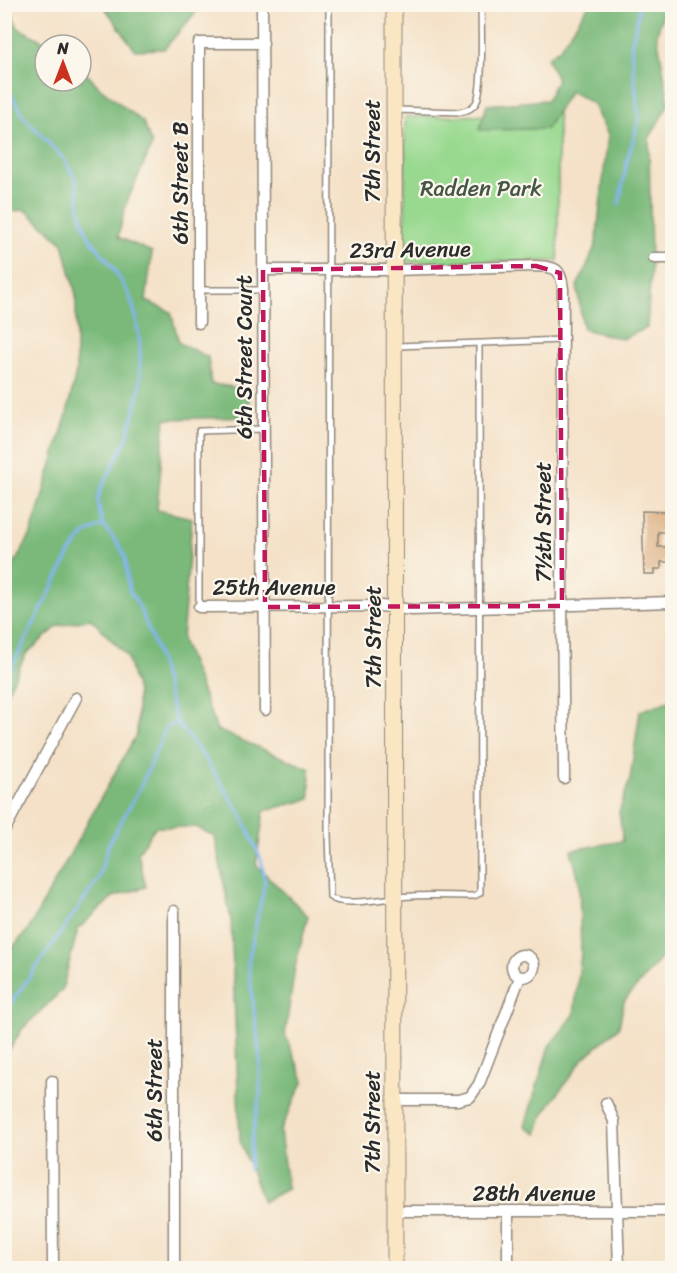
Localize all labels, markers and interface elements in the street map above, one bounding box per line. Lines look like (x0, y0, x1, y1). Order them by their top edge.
north arrow (33, 33, 93, 93)
text: N (56, 34, 69, 63)
street label: 7th Street (353, 99, 392, 203)
street label: 6th Street B (161, 121, 200, 244)
park label: Radden Park (420, 169, 542, 208)
street label: 23rd Avenue (349, 229, 471, 270)
street label: 6th Street Court (225, 275, 264, 439)
street label: 7½th Street (524, 461, 563, 582)
street label: 25th Avenue (212, 568, 336, 607)
street label: 7th Street (354, 585, 393, 689)
street label: 6th Street (135, 1038, 174, 1142)
street label: 7th Street (353, 1070, 392, 1174)
street label: 28th Avenue (472, 1174, 596, 1213)

